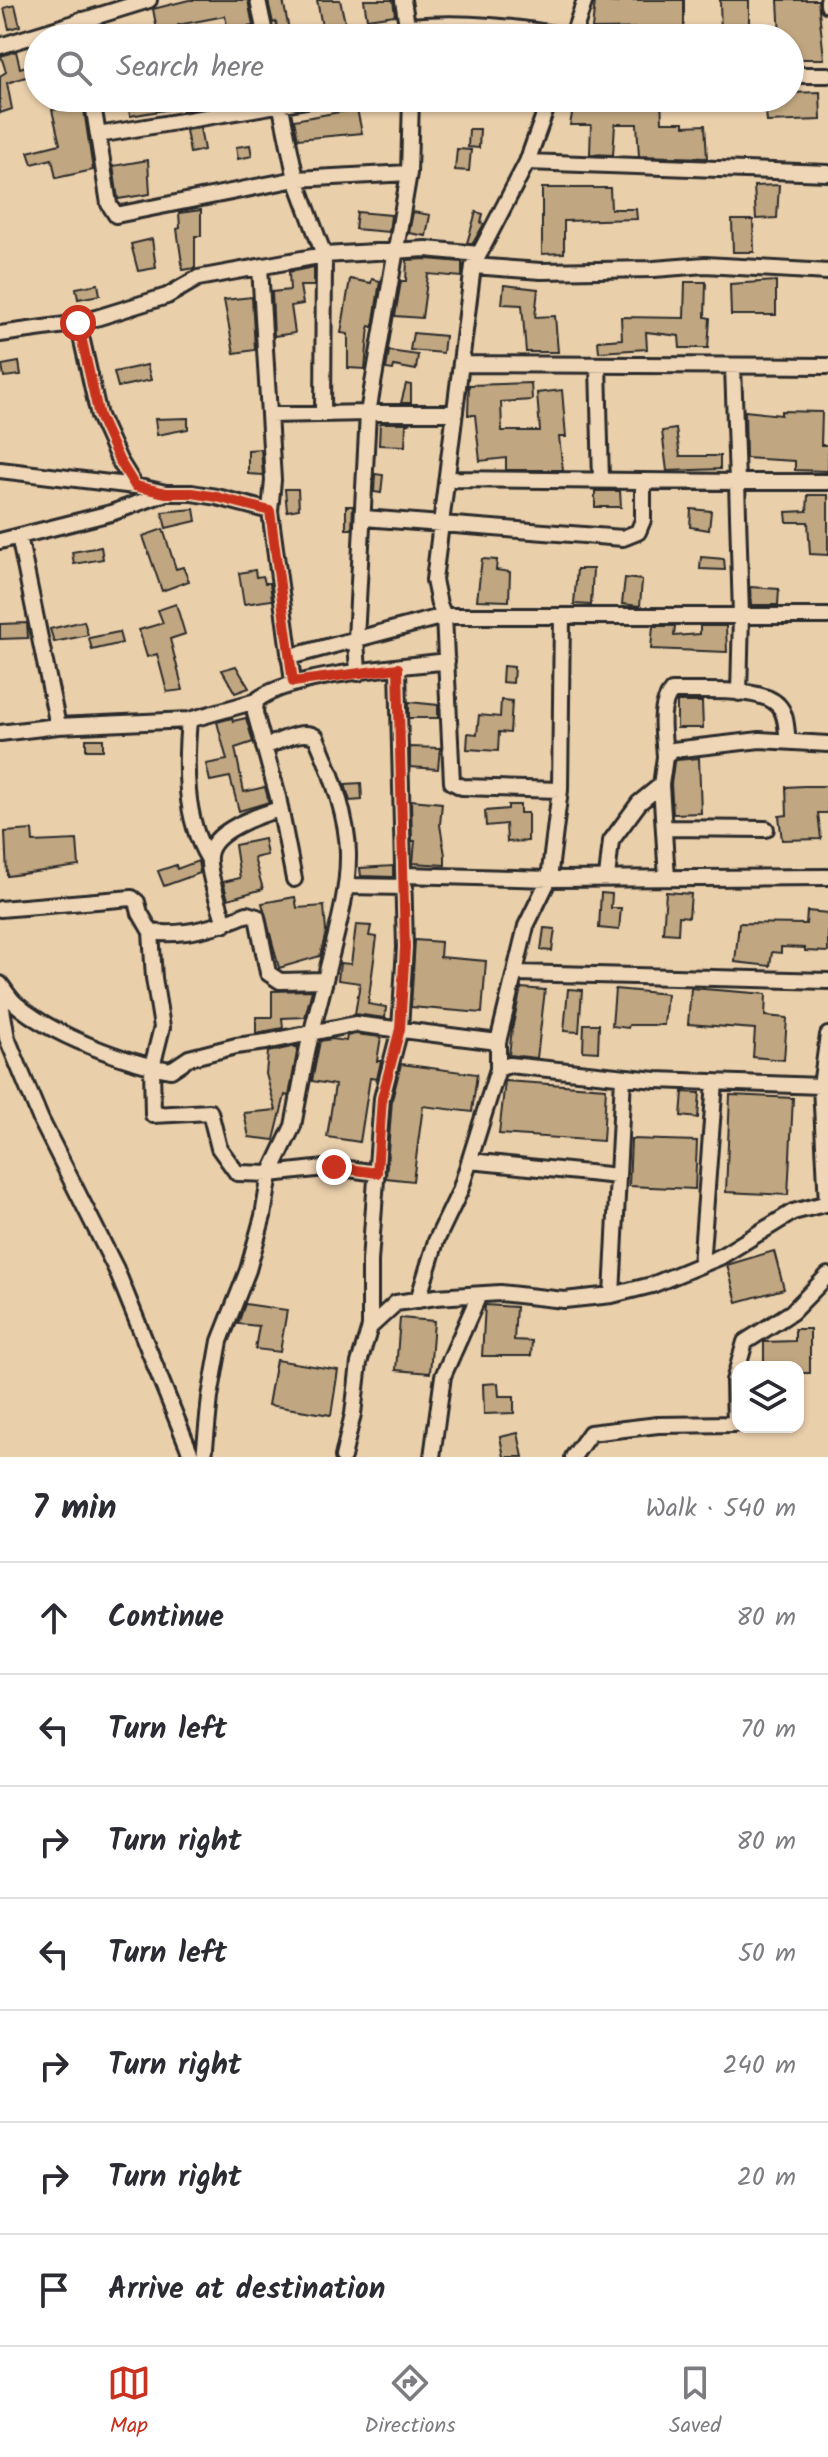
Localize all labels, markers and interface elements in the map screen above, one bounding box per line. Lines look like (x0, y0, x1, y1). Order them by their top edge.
search box (24, 24, 804, 112)
text: Search here (116, 44, 264, 92)
icon: search (52, 46, 96, 90)
route start (60, 305, 96, 341)
route end (316, 1149, 352, 1185)
map controls (732, 1361, 804, 1433)
button: layers (732, 1361, 804, 1433)
text: 7 min (32, 1482, 117, 1536)
text: Walk · 540 m (645, 1488, 796, 1530)
text: Continue (108, 1594, 224, 1642)
icon: ahead (32, 1596, 76, 1640)
text: 80 m (736, 1597, 796, 1639)
text: Turn left (108, 1706, 227, 1754)
icon: left (32, 1708, 76, 1752)
text: 70 m (740, 1709, 796, 1751)
text: Turn right (108, 1818, 241, 1866)
icon: right (32, 1820, 76, 1864)
text: 80 m (736, 1821, 796, 1863)
text: Turn left (108, 1930, 227, 1978)
icon: left (32, 1932, 76, 1976)
text: 50 m (738, 1933, 796, 1975)
text: Turn right (108, 2042, 241, 2090)
icon: right (32, 2044, 76, 2088)
text: 240 m (722, 2045, 796, 2087)
text: Turn right (108, 2154, 241, 2202)
icon: right (32, 2156, 76, 2200)
text: 20 m (737, 2157, 796, 2199)
text: Arrive at destination (108, 2266, 385, 2314)
icon: arrive (32, 2268, 76, 2312)
tab: Map (107, 2361, 151, 2444)
tab: Directions (364, 2361, 456, 2444)
tab: Saved (669, 2361, 721, 2444)

